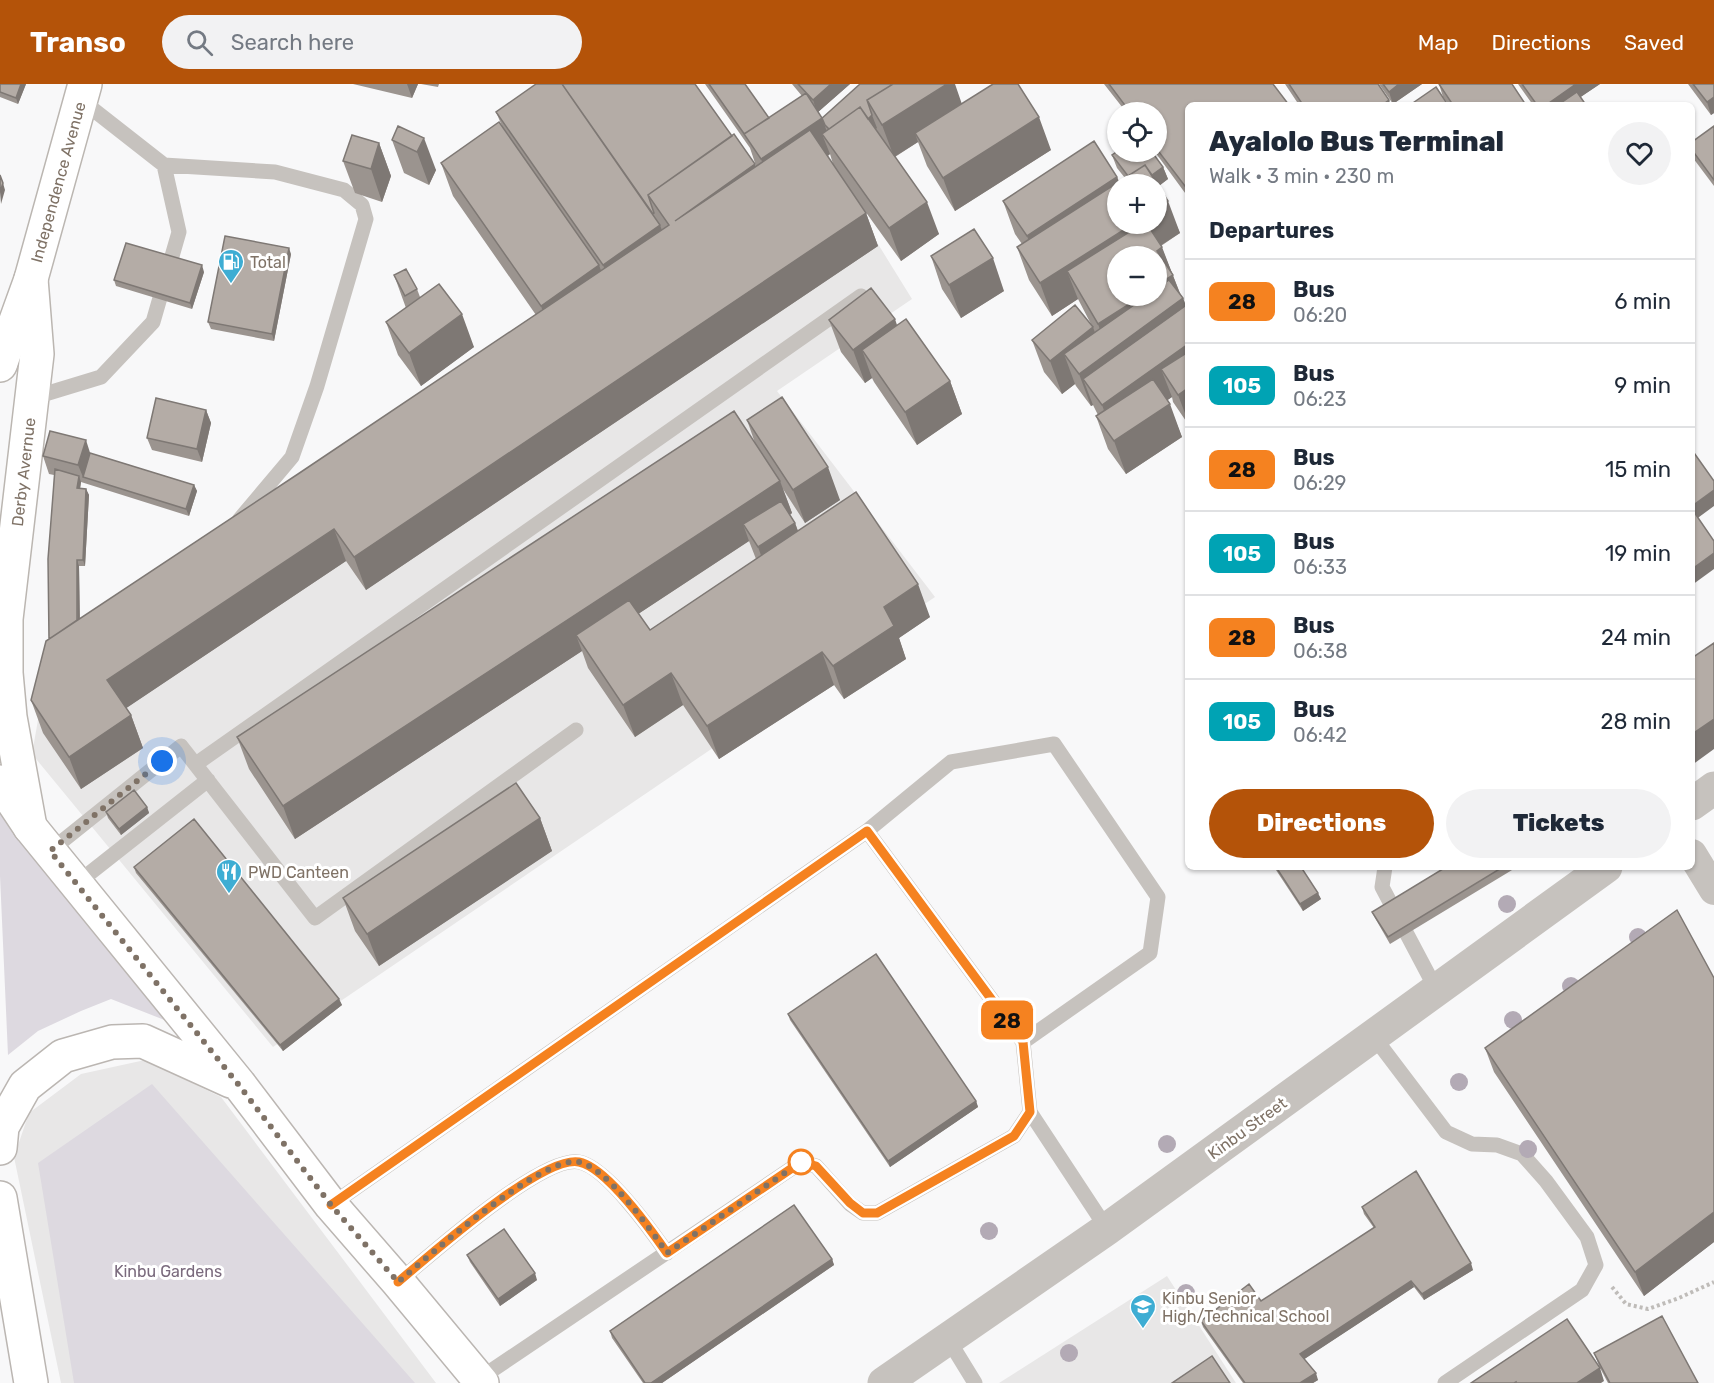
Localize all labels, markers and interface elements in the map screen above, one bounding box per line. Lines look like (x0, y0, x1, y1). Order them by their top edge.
search box (162, 15, 582, 69)
text: Transo (30, 26, 126, 59)
icon: search (183, 26, 216, 59)
text: Search here (231, 29, 354, 56)
text: Map (1418, 30, 1459, 55)
text: Directions (1492, 30, 1591, 55)
text: Saved (1624, 30, 1684, 55)
street label: Independence Avenue (27, 99, 90, 265)
map controls (1107, 102, 1167, 306)
button: locate (1107, 102, 1167, 162)
button: heart (1608, 122, 1671, 185)
text: Ayalolo Bus Terminal (1209, 125, 1504, 158)
text: Walk · 3 min · 230 m (1209, 164, 1394, 188)
button: + (1107, 174, 1167, 234)
text: Departures (1209, 217, 1334, 244)
button: − (1107, 246, 1167, 306)
fuel station icon: Total (216, 247, 246, 285)
place label: Total (250, 253, 286, 272)
text: Bus (1293, 276, 1335, 303)
text: 6 min (1614, 288, 1671, 315)
text: 28 (1228, 289, 1256, 314)
text: 06:20 (1293, 303, 1347, 327)
text: Bus (1293, 360, 1335, 387)
text: 9 min (1614, 372, 1671, 399)
text: 105 (1223, 373, 1261, 398)
text: 06:23 (1293, 387, 1347, 411)
street label: Derby Avernue (8, 417, 39, 527)
text: Bus (1293, 444, 1335, 471)
text: 15 min (1605, 456, 1671, 483)
text: 28 (1228, 457, 1256, 482)
text: 06:29 (1293, 471, 1346, 495)
text: Bus (1293, 528, 1335, 555)
text: 19 min (1605, 540, 1671, 567)
text: 105 (1223, 541, 1261, 566)
text: 06:33 (1293, 555, 1347, 579)
text: Bus (1293, 612, 1335, 639)
text: 24 min (1601, 624, 1671, 651)
text: 28 (1228, 625, 1256, 650)
text: 06:38 (1293, 639, 1348, 663)
text: Bus (1293, 696, 1335, 723)
text: 28 min (1600, 708, 1671, 735)
text: 105 (1223, 709, 1261, 734)
text: 06:42 (1293, 723, 1347, 747)
your location (147, 746, 177, 776)
button: Directions (1209, 789, 1434, 858)
button: Tickets (1446, 789, 1671, 858)
restaurant icon: PWD Canteen (214, 857, 244, 895)
place label: PWD Canteen (248, 863, 349, 882)
line badge: 28 (980, 1000, 1034, 1040)
text: 28 (993, 1008, 1021, 1033)
street label: Kinbu Street (1204, 1094, 1290, 1163)
unlabelled marker (788, 1149, 814, 1175)
park label: Kinbu Gardens (114, 1262, 222, 1281)
place label: Kinbu Senior High/Technical School (1162, 1289, 1329, 1326)
school or university icon: Kinbu Senior High/Technical School (1128, 1292, 1158, 1330)

